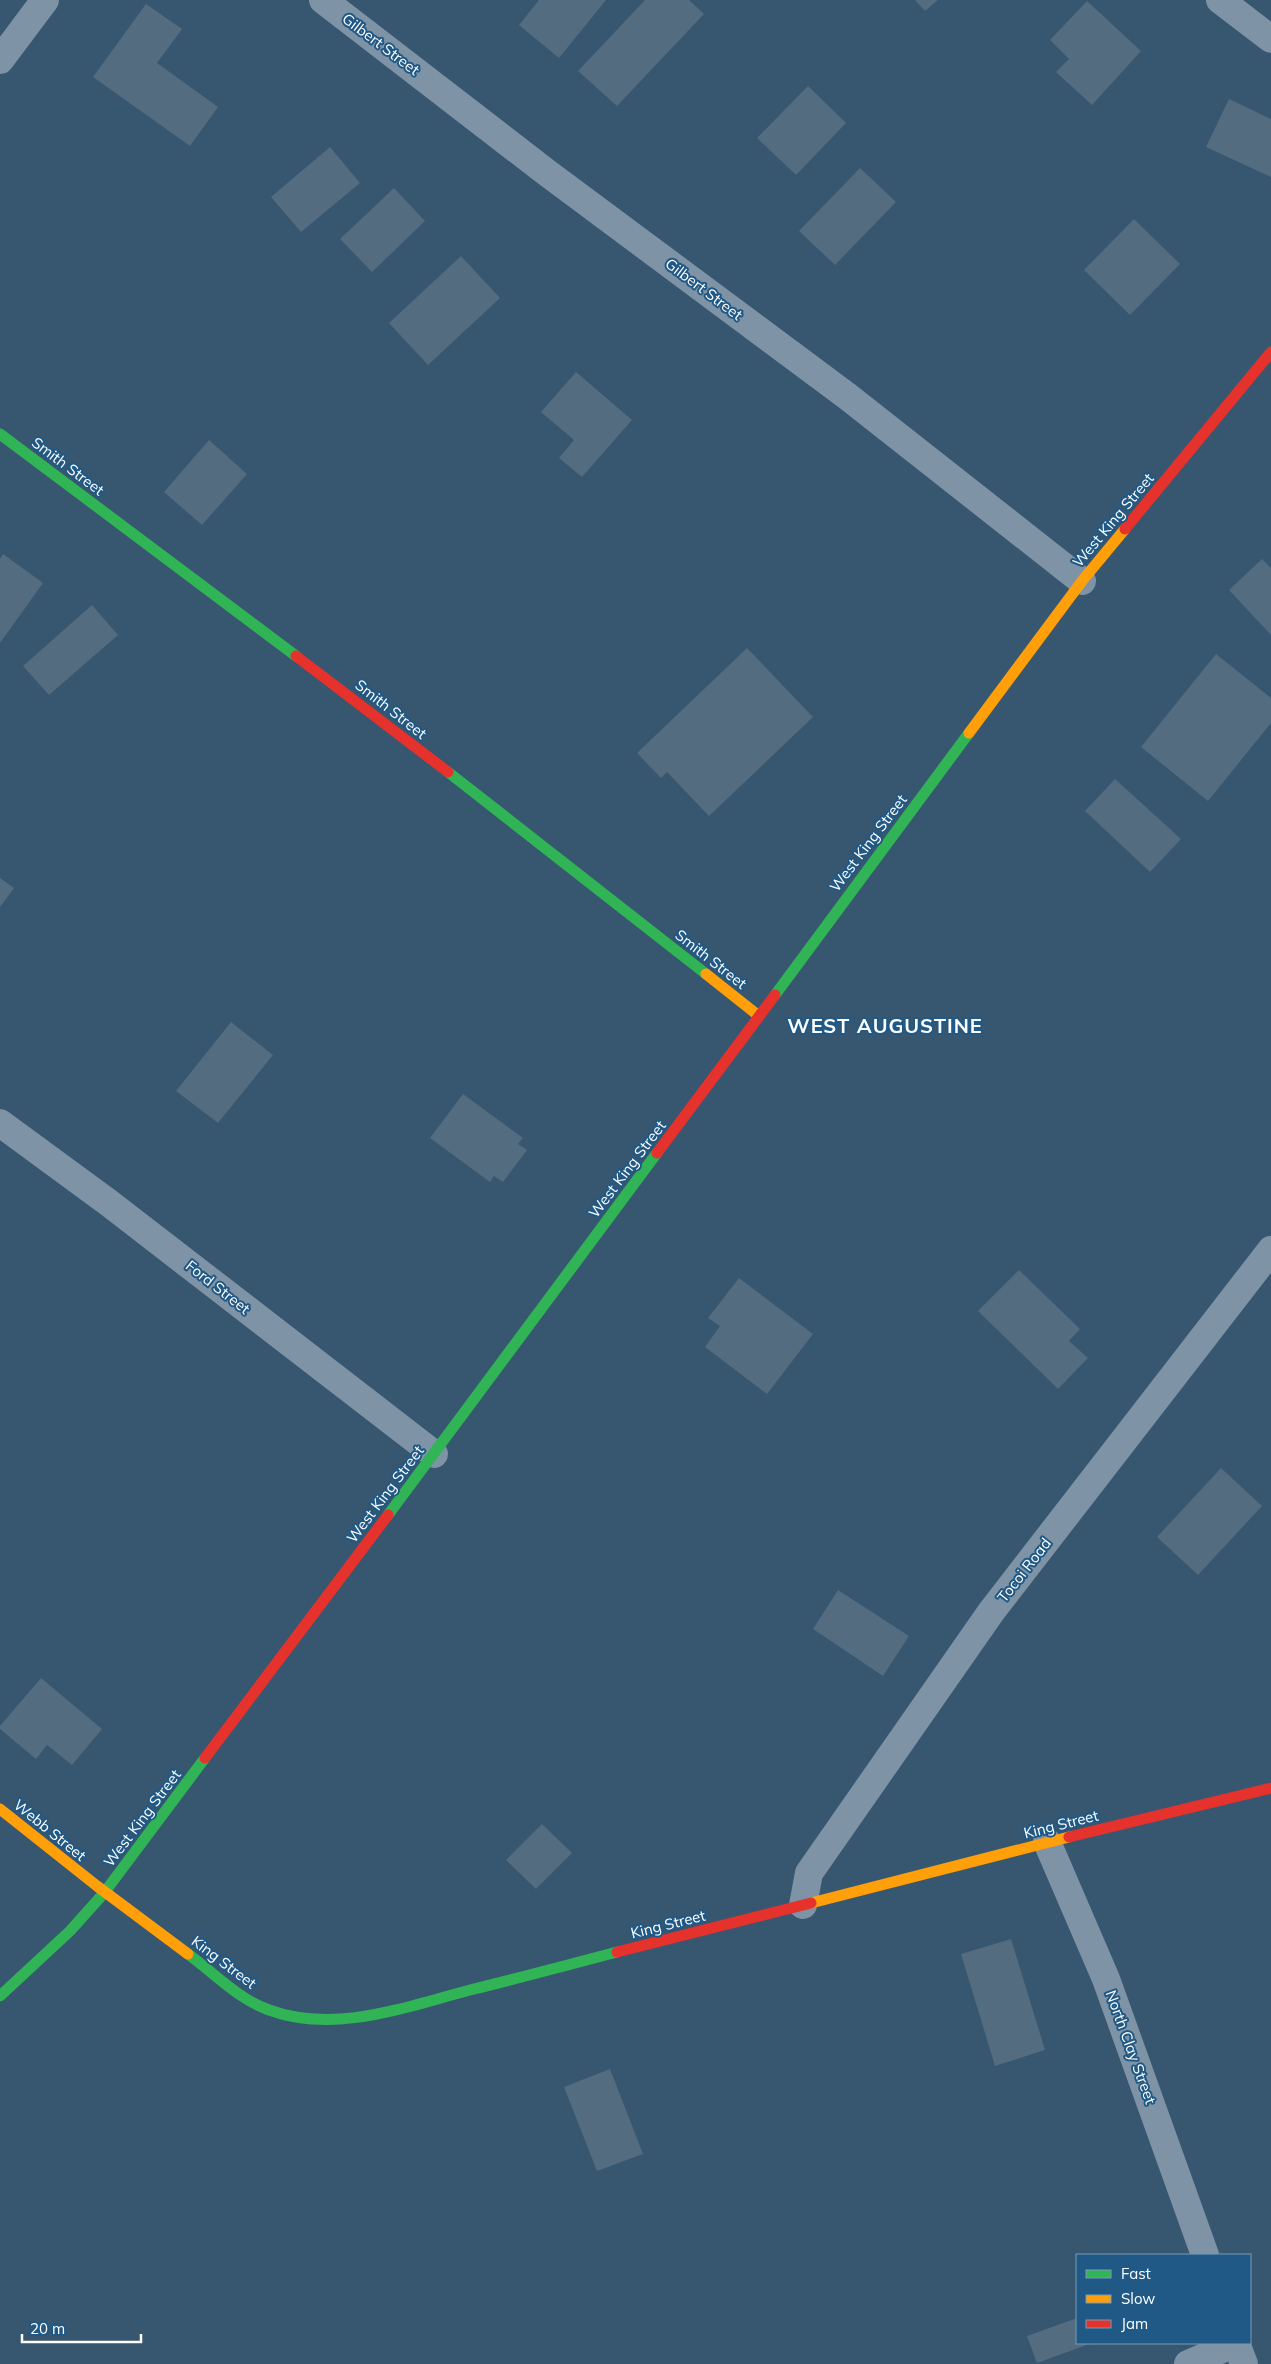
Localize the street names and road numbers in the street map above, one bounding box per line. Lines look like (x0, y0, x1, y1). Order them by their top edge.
street label: Gilbert Street (339, 9, 423, 79)
street label: Gilbert Street (662, 254, 746, 324)
street label: Smith Street (28, 433, 108, 499)
street label: West King Street (1068, 469, 1158, 571)
street label: Smith Street (351, 675, 431, 743)
street label: West King Street (825, 791, 911, 895)
street label: Smith Street (671, 925, 751, 993)
street label: West King Street (584, 1117, 670, 1221)
street label: Ford Street (182, 1256, 254, 1318)
street label: West King Street (342, 1442, 428, 1546)
street label: Tocoi Road (993, 1534, 1055, 1606)
street label: West King Street (99, 1766, 185, 1870)
street label: Webb Street (10, 1795, 90, 1865)
street label: King Street (1022, 1806, 1100, 1842)
street label: King Street (629, 1906, 707, 1942)
street label: King Street (188, 1931, 260, 1993)
street label: North Clay Street (1102, 1988, 1160, 2106)

